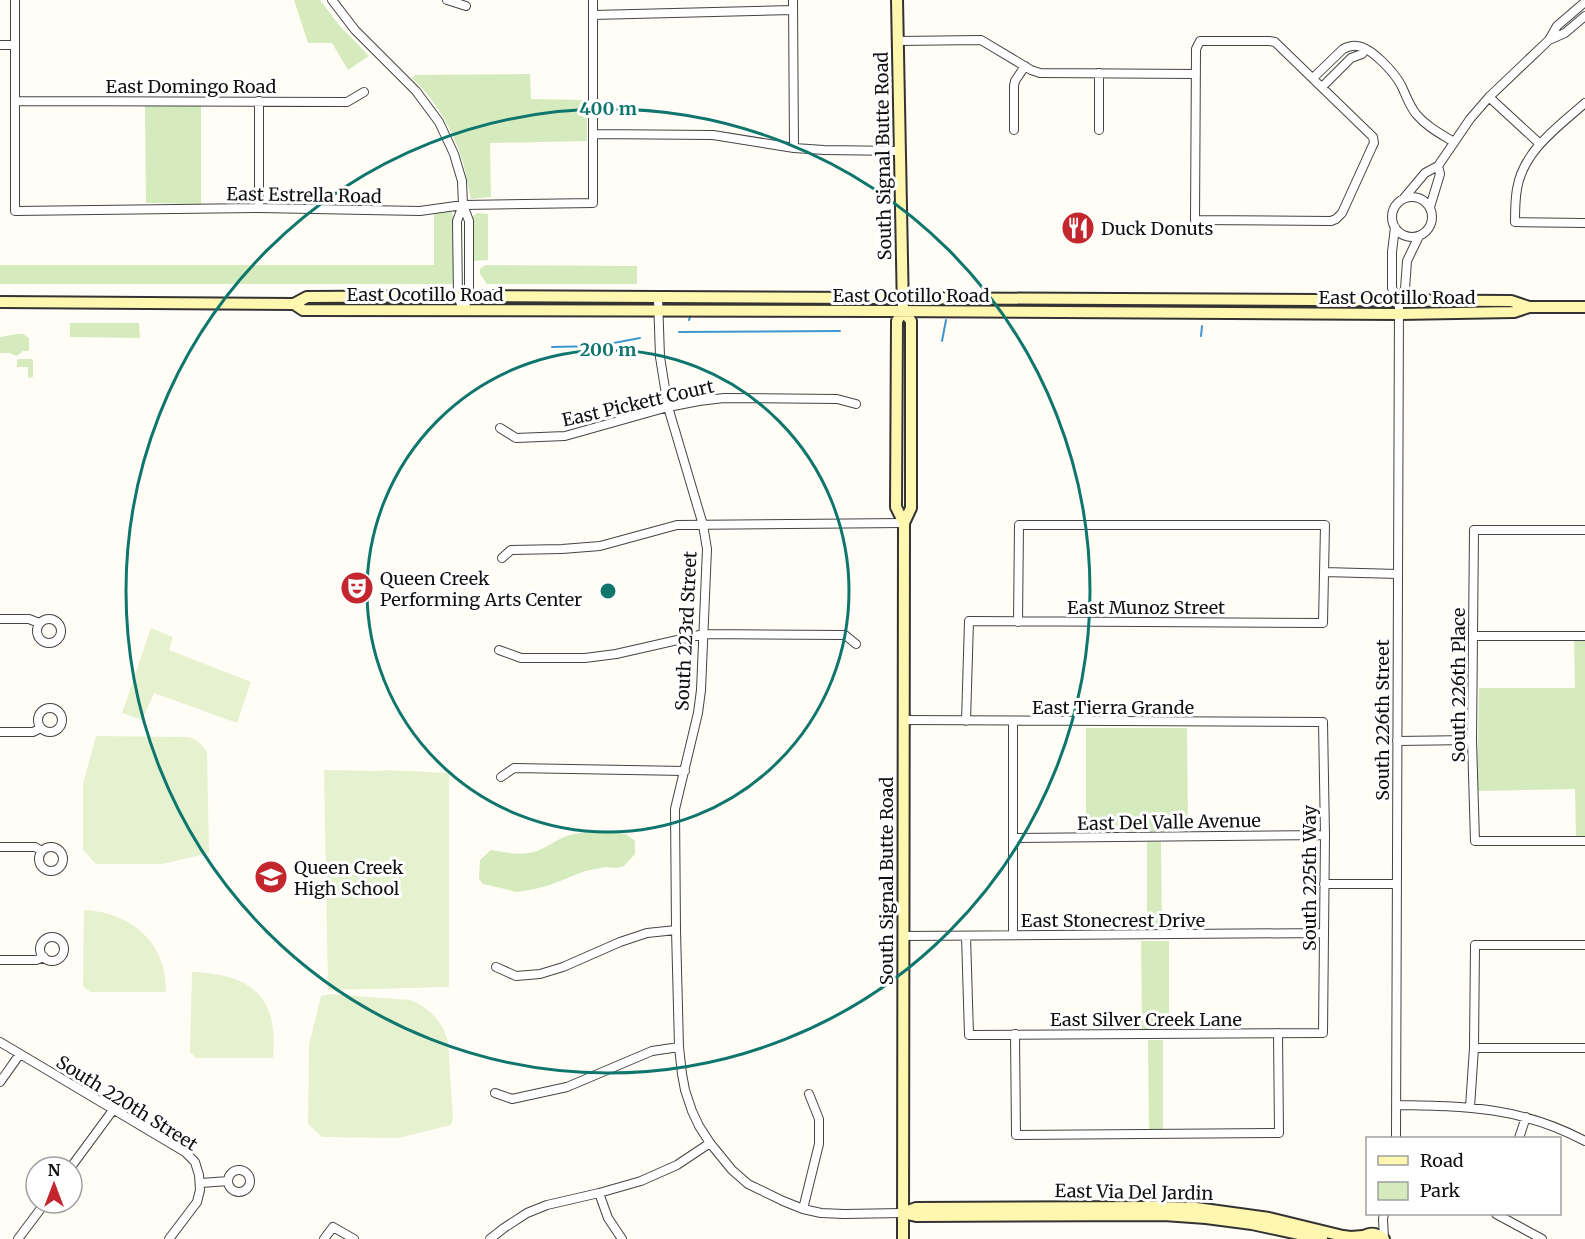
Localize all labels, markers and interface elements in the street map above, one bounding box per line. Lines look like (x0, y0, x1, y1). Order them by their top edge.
street label: South Signal Butte Road (870, 51, 896, 261)
street label: East Domingo Road (106, 75, 277, 98)
text: 400 m (579, 97, 637, 120)
street label: East Estrella Road (226, 182, 382, 208)
restaurant icon: Duck Donuts (1060, 210, 1096, 246)
place label: Duck Donuts (1101, 217, 1214, 240)
street label: East Ocotillo Road (346, 283, 504, 306)
street label: East Ocotillo Road (832, 284, 990, 307)
street label: East Ocotillo Road (1318, 286, 1476, 309)
text: 200 m (580, 338, 636, 361)
street label: East Pickett Court (560, 374, 716, 432)
street label: South 223rd Street (670, 550, 702, 712)
place label: Queen Creek Performing Arts Center (380, 567, 582, 611)
theatre icon: Queen Creek Performing Arts Center (339, 570, 375, 606)
centre of rings (598, 581, 618, 601)
street label: East Munoz Street (1067, 596, 1225, 619)
street label: South 226th Place (1447, 608, 1470, 762)
street label: South 226th Street (1371, 639, 1394, 801)
street label: East Tierra Grande (1032, 696, 1194, 719)
street label: South Signal Butte Road (875, 777, 898, 985)
street label: South 225th Way (1298, 804, 1321, 951)
street label: East Del Valle Avenue (1077, 809, 1261, 835)
place label: Queen Creek High School (294, 856, 404, 900)
school or university icon: Queen Creek High School (253, 859, 289, 895)
street label: East Stonecrest Drive (1021, 909, 1205, 932)
street label: East Silver Creek Lane (1050, 1008, 1242, 1031)
street label: South 220th Street (52, 1050, 202, 1156)
legend (1366, 1137, 1561, 1215)
text: Road (1420, 1149, 1464, 1172)
north arrow (24, 1155, 84, 1215)
text: N (48, 1160, 61, 1180)
street label: East Via Del Jardin (1054, 1179, 1214, 1205)
text: Park (1420, 1179, 1461, 1202)

